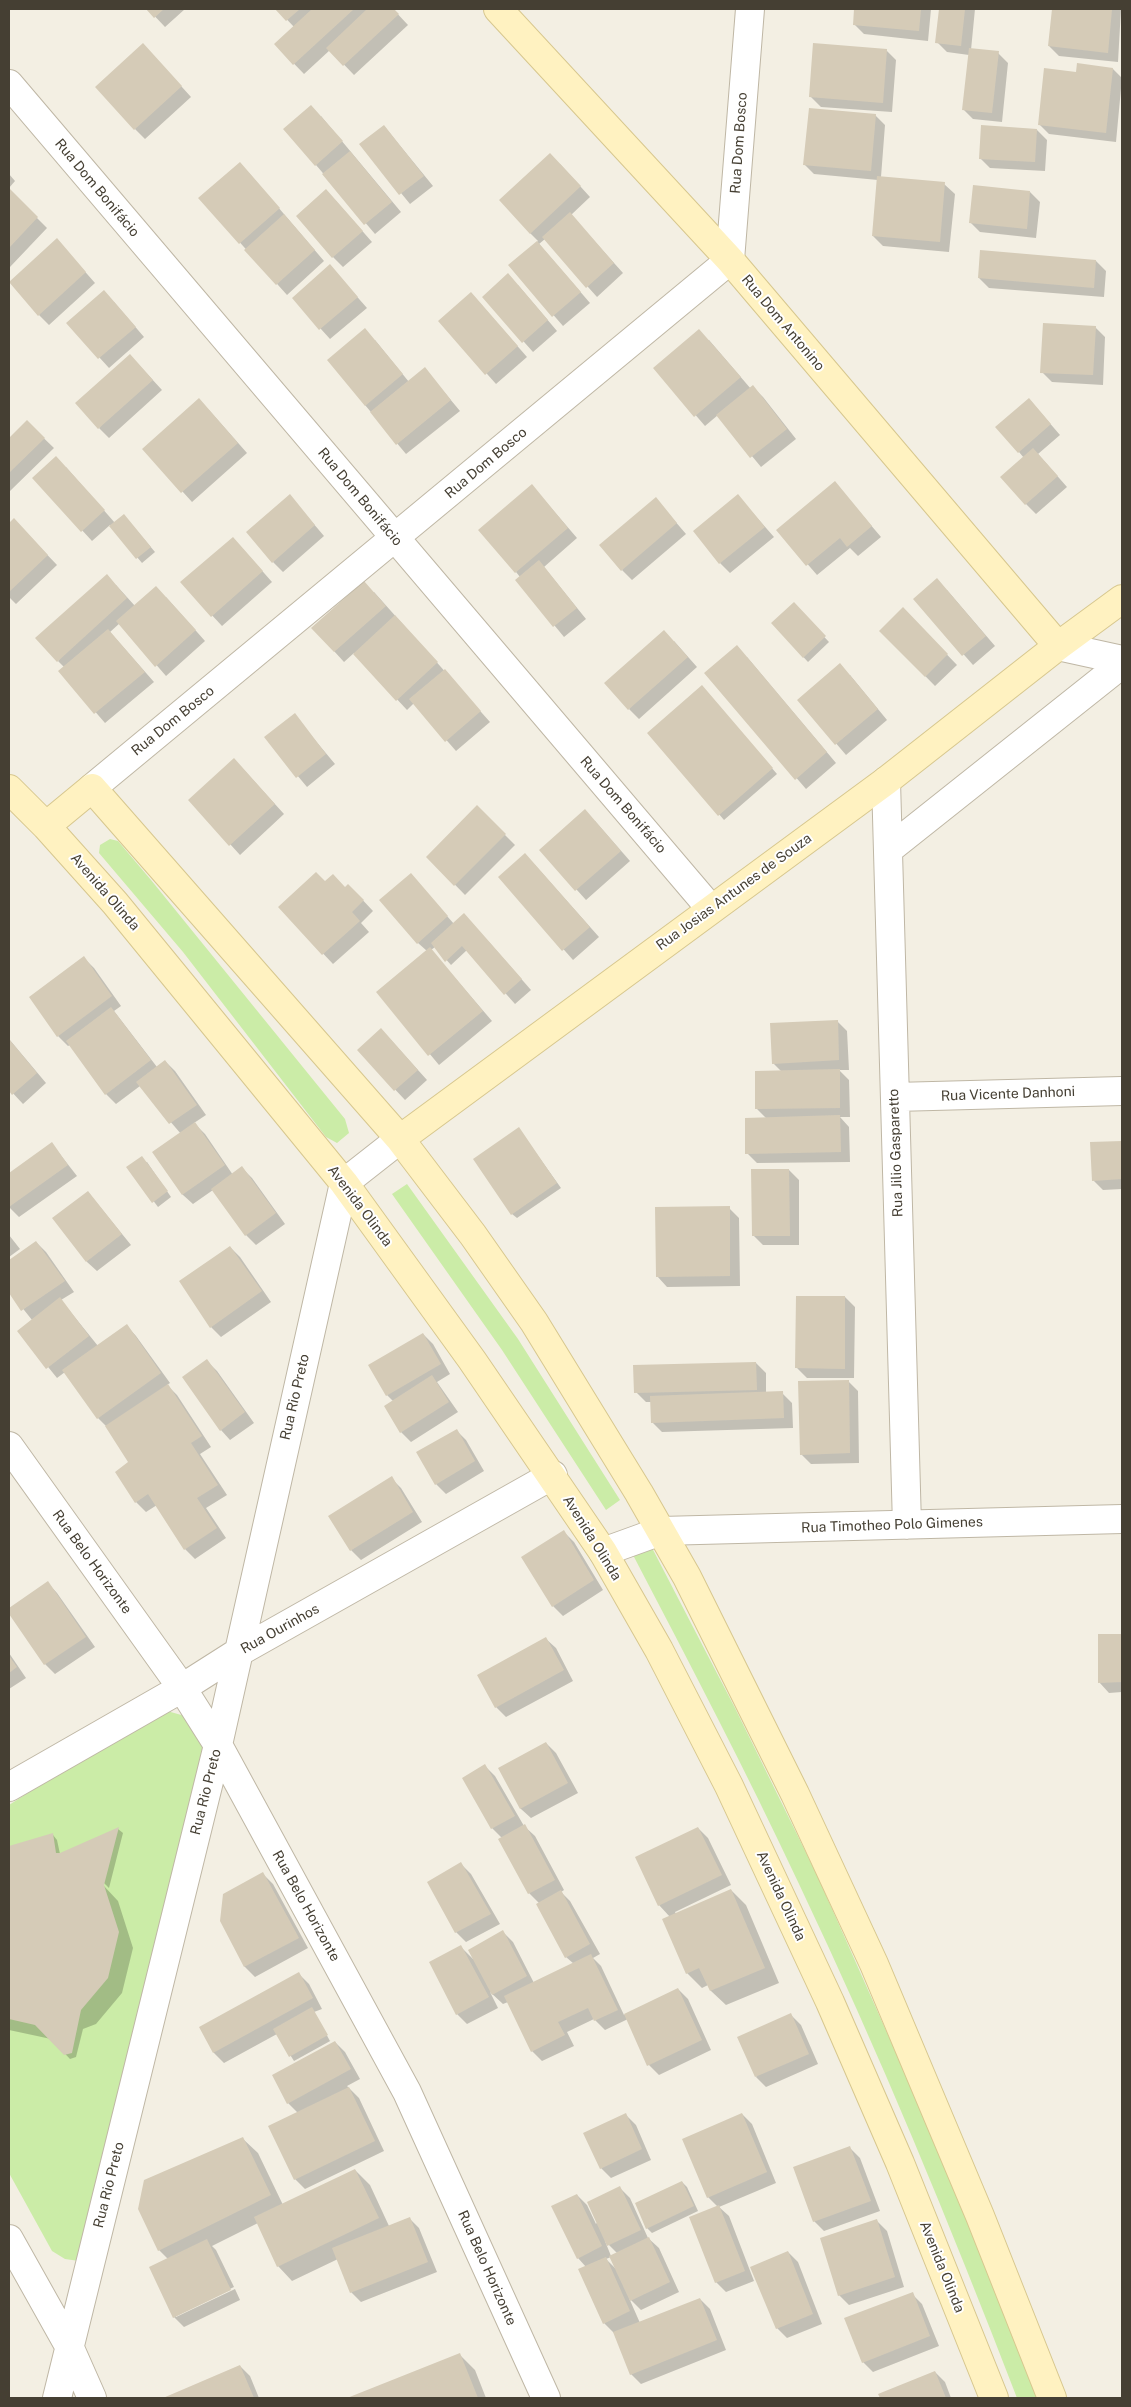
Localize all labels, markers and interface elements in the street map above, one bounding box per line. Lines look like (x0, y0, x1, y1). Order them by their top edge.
street label: Rua Dom Bosco (727, 92, 751, 194)
street label: Rua Dom Bonifácio (51, 136, 143, 240)
street label: Rua Dom Antonino (738, 272, 828, 374)
street label: Rua Dom Bosco (442, 424, 530, 502)
street label: Rua Dom Bonifácio (314, 445, 406, 549)
street label: Rua Dom Bosco (128, 682, 218, 760)
street label: Rua Dom Bonifácio (576, 753, 670, 857)
street label: Rua Josias Antunes de Souza (653, 830, 815, 954)
street label: Avenida Olinda (67, 850, 143, 934)
street label: Rua Vicente Danhoni (941, 1083, 1075, 1105)
street label: Rua Jilio Gasparetto (885, 1089, 907, 1217)
street label: Avenida Olinda (324, 1162, 396, 1250)
street label: Rua Rio Preto (277, 1352, 313, 1442)
street label: Avenida Olinda (559, 1492, 625, 1584)
street label: Rua Belo Horizonte (49, 1507, 135, 1617)
street label: Rua Timotheo Polo Gimenes (801, 1513, 983, 1537)
street label: Rua Ourinhos (238, 1601, 322, 1657)
street label: Rua Rio Preto (187, 1747, 225, 1837)
street label: Rua Belo Horizonte (269, 1848, 343, 1964)
street label: Avenida Olinda (753, 1848, 809, 1944)
street label: Rua Rio Preto (90, 2140, 128, 2230)
street label: Rua Belo Horizonte (454, 2208, 520, 2328)
street label: Avenida Olinda (916, 2219, 968, 2315)

